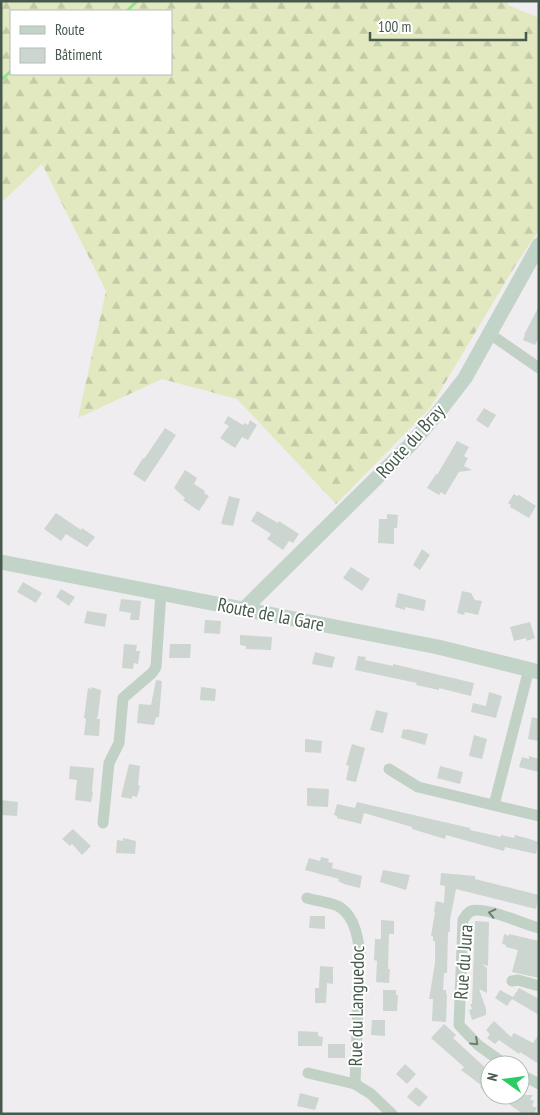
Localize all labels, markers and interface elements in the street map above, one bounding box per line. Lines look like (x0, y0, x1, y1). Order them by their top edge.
legend (10, 10, 172, 75)
scale bar (370, 10, 526, 42)
text: 100 m (378, 17, 411, 36)
text: Route (55, 20, 85, 39)
text: Bâtiment (55, 45, 102, 64)
street label: Route du Bray (371, 398, 450, 483)
street label: Route de la Gare (216, 592, 326, 636)
one-way arrow (488, 908, 497, 919)
street label: Rue du Jura (448, 924, 478, 1000)
street label: Rue du Languedoc (343, 945, 369, 1067)
one-way arrow (470, 1036, 479, 1045)
north arrow (480, 1055, 530, 1105)
text: N (483, 1071, 502, 1083)

